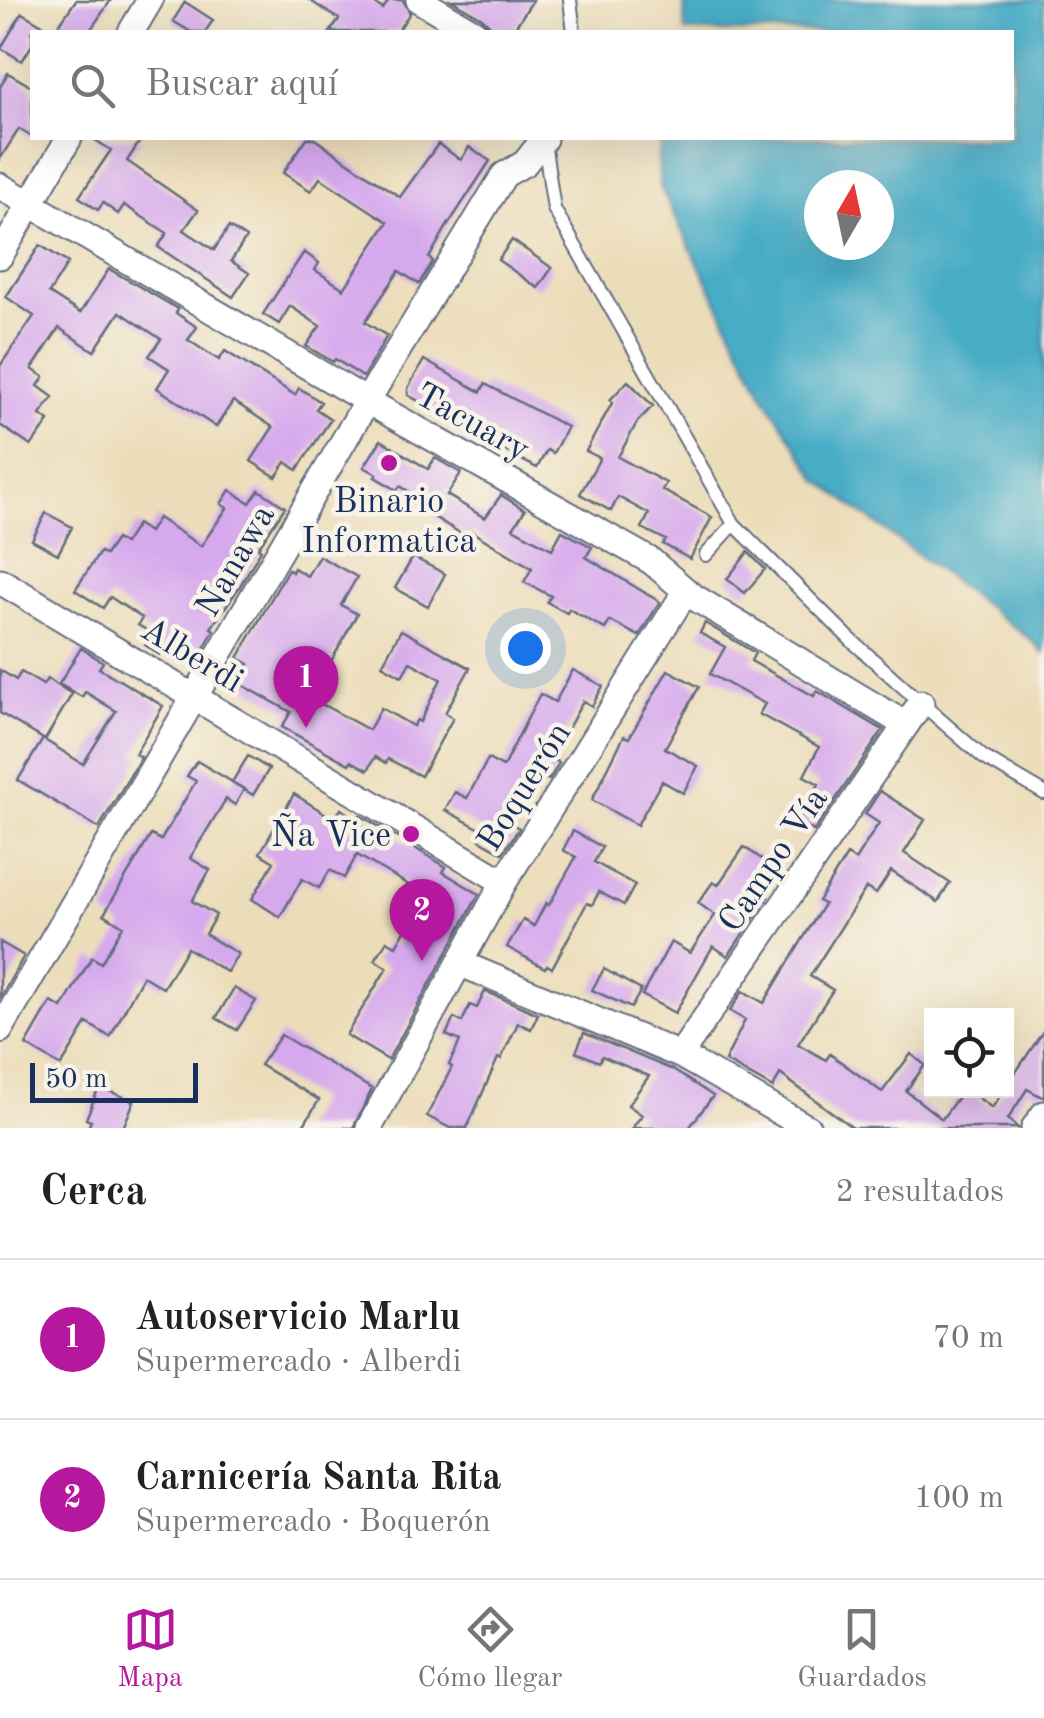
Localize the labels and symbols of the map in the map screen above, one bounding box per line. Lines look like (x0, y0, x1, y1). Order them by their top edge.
north arrow (804, 170, 894, 260)
street label: Tacuary (409, 378, 535, 469)
marker: Binario Informatica (378, 452, 400, 474)
place label: Binario Informatica (301, 485, 477, 560)
street label: Nanawa (190, 499, 282, 623)
street label: Alberdi (135, 612, 249, 700)
your location (500, 623, 551, 674)
pin: 1 (274, 646, 338, 728)
street label: Boquerón (472, 717, 578, 858)
street label: Campo Vía (713, 782, 835, 939)
place label: Ña Vice (271, 812, 391, 854)
marker: Ña Vice (400, 823, 422, 845)
pin: 2 (390, 878, 454, 961)
scale bar (30, 1058, 198, 1102)

